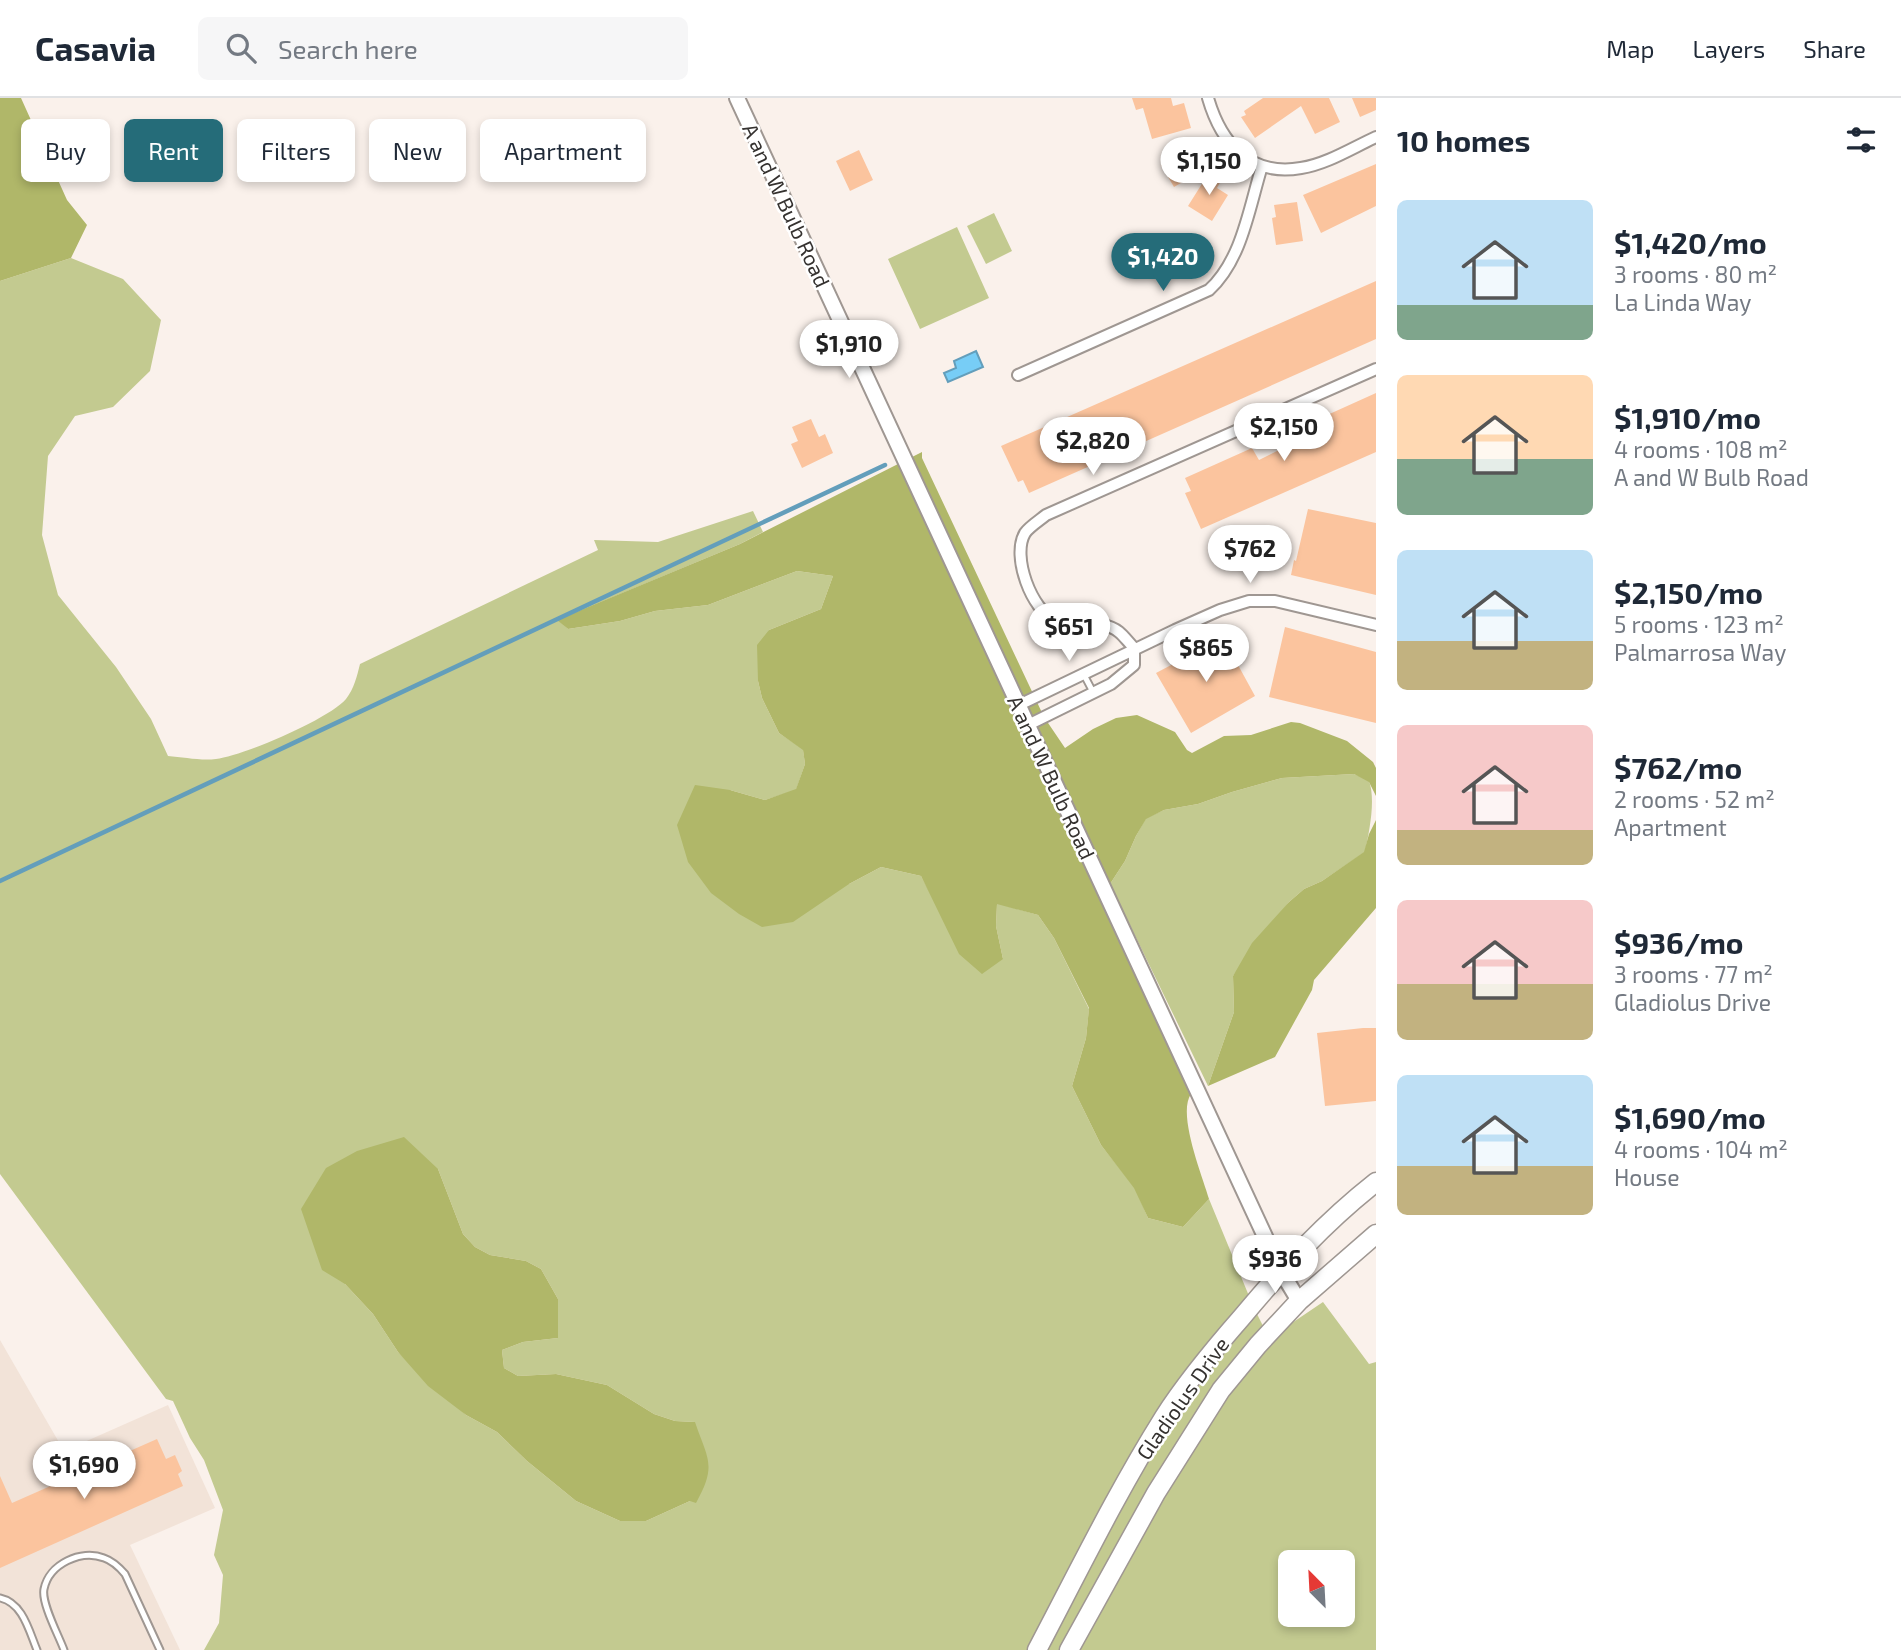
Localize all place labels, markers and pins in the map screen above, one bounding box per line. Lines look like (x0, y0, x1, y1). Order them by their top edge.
pin: $1,150 (1152, 138, 1266, 197)
pin: $1,420 (1106, 234, 1220, 293)
pin: $1,910 (792, 320, 906, 380)
pin: $2,150 (1227, 404, 1341, 463)
pin: $2,820 (1036, 418, 1150, 477)
pin: $762 (1209, 526, 1291, 585)
pin: $651 (1028, 603, 1110, 663)
pin: $865 (1165, 624, 1247, 684)
pin: $936 (1234, 1236, 1316, 1295)
pin: $1,690 (27, 1442, 141, 1501)

